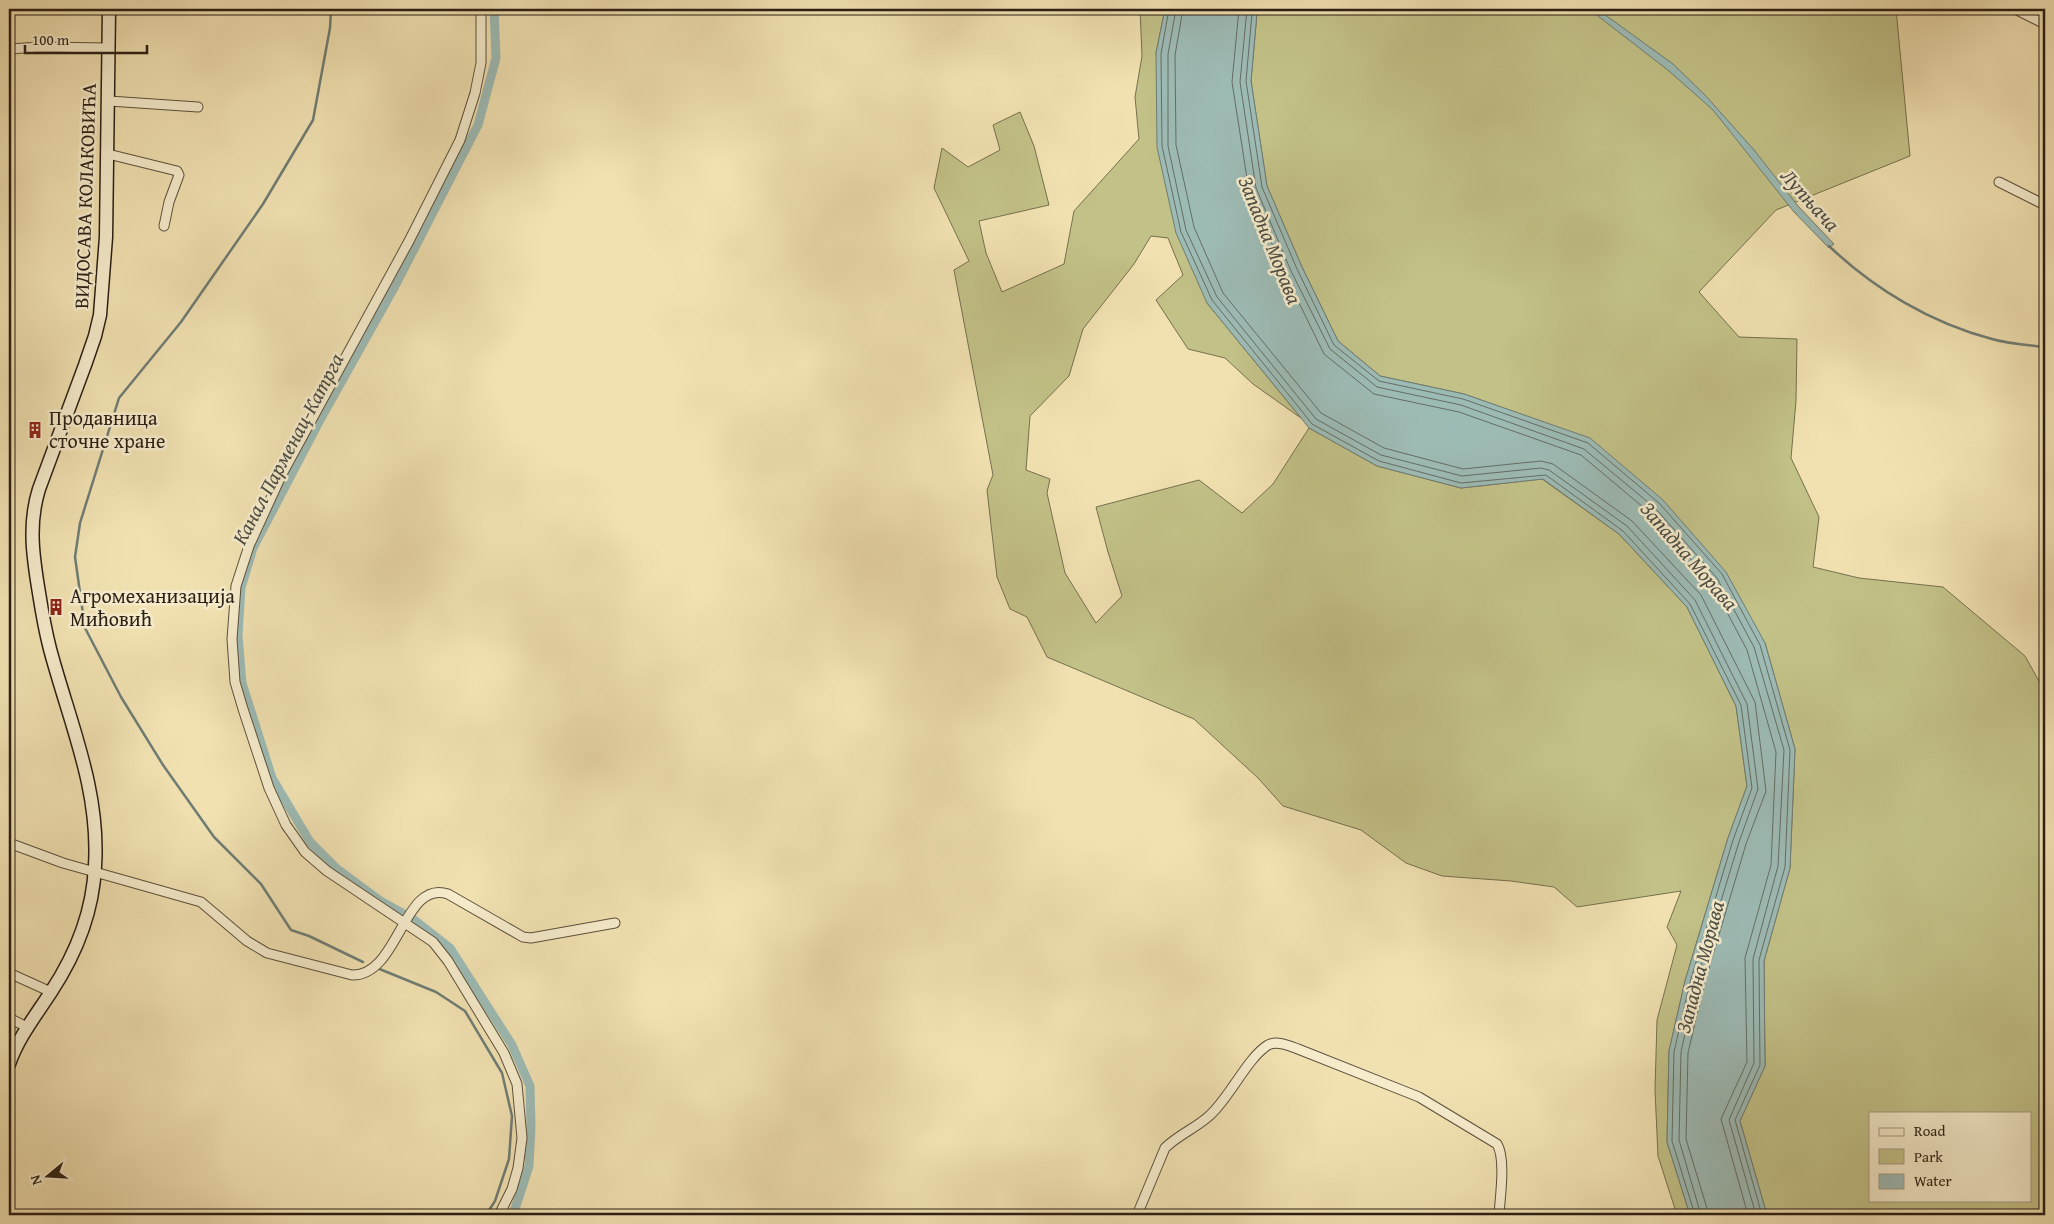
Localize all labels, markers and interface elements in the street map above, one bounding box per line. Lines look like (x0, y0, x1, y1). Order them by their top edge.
scale bar (25, 22, 148, 54)
text: 100 m (32, 29, 70, 50)
street label: ВИДОСАВА КОЛАКОВИЋА (66, 83, 103, 309)
water label: Лупњача (1774, 161, 1847, 238)
water label: Западна Морава (1231, 171, 1310, 309)
water label: Канал Парменац-Катрга (224, 347, 351, 550)
place label: Продавница сточне хране (49, 403, 165, 455)
building icon: Продавница сточне хране (25, 420, 45, 440)
water label: Западна Морава (1633, 494, 1746, 617)
place label: Агромеханизација Мићовић (70, 581, 235, 633)
building icon: Агромеханизација Мићовић (46, 597, 66, 617)
water label: Западна Морава (1667, 897, 1732, 1036)
legend (1869, 1112, 2032, 1202)
text: Road (1914, 1120, 1945, 1141)
text: Park (1914, 1146, 1943, 1167)
north arrow (22, 1152, 72, 1202)
text: Water (1914, 1170, 1952, 1191)
text: N (24, 1172, 47, 1188)

